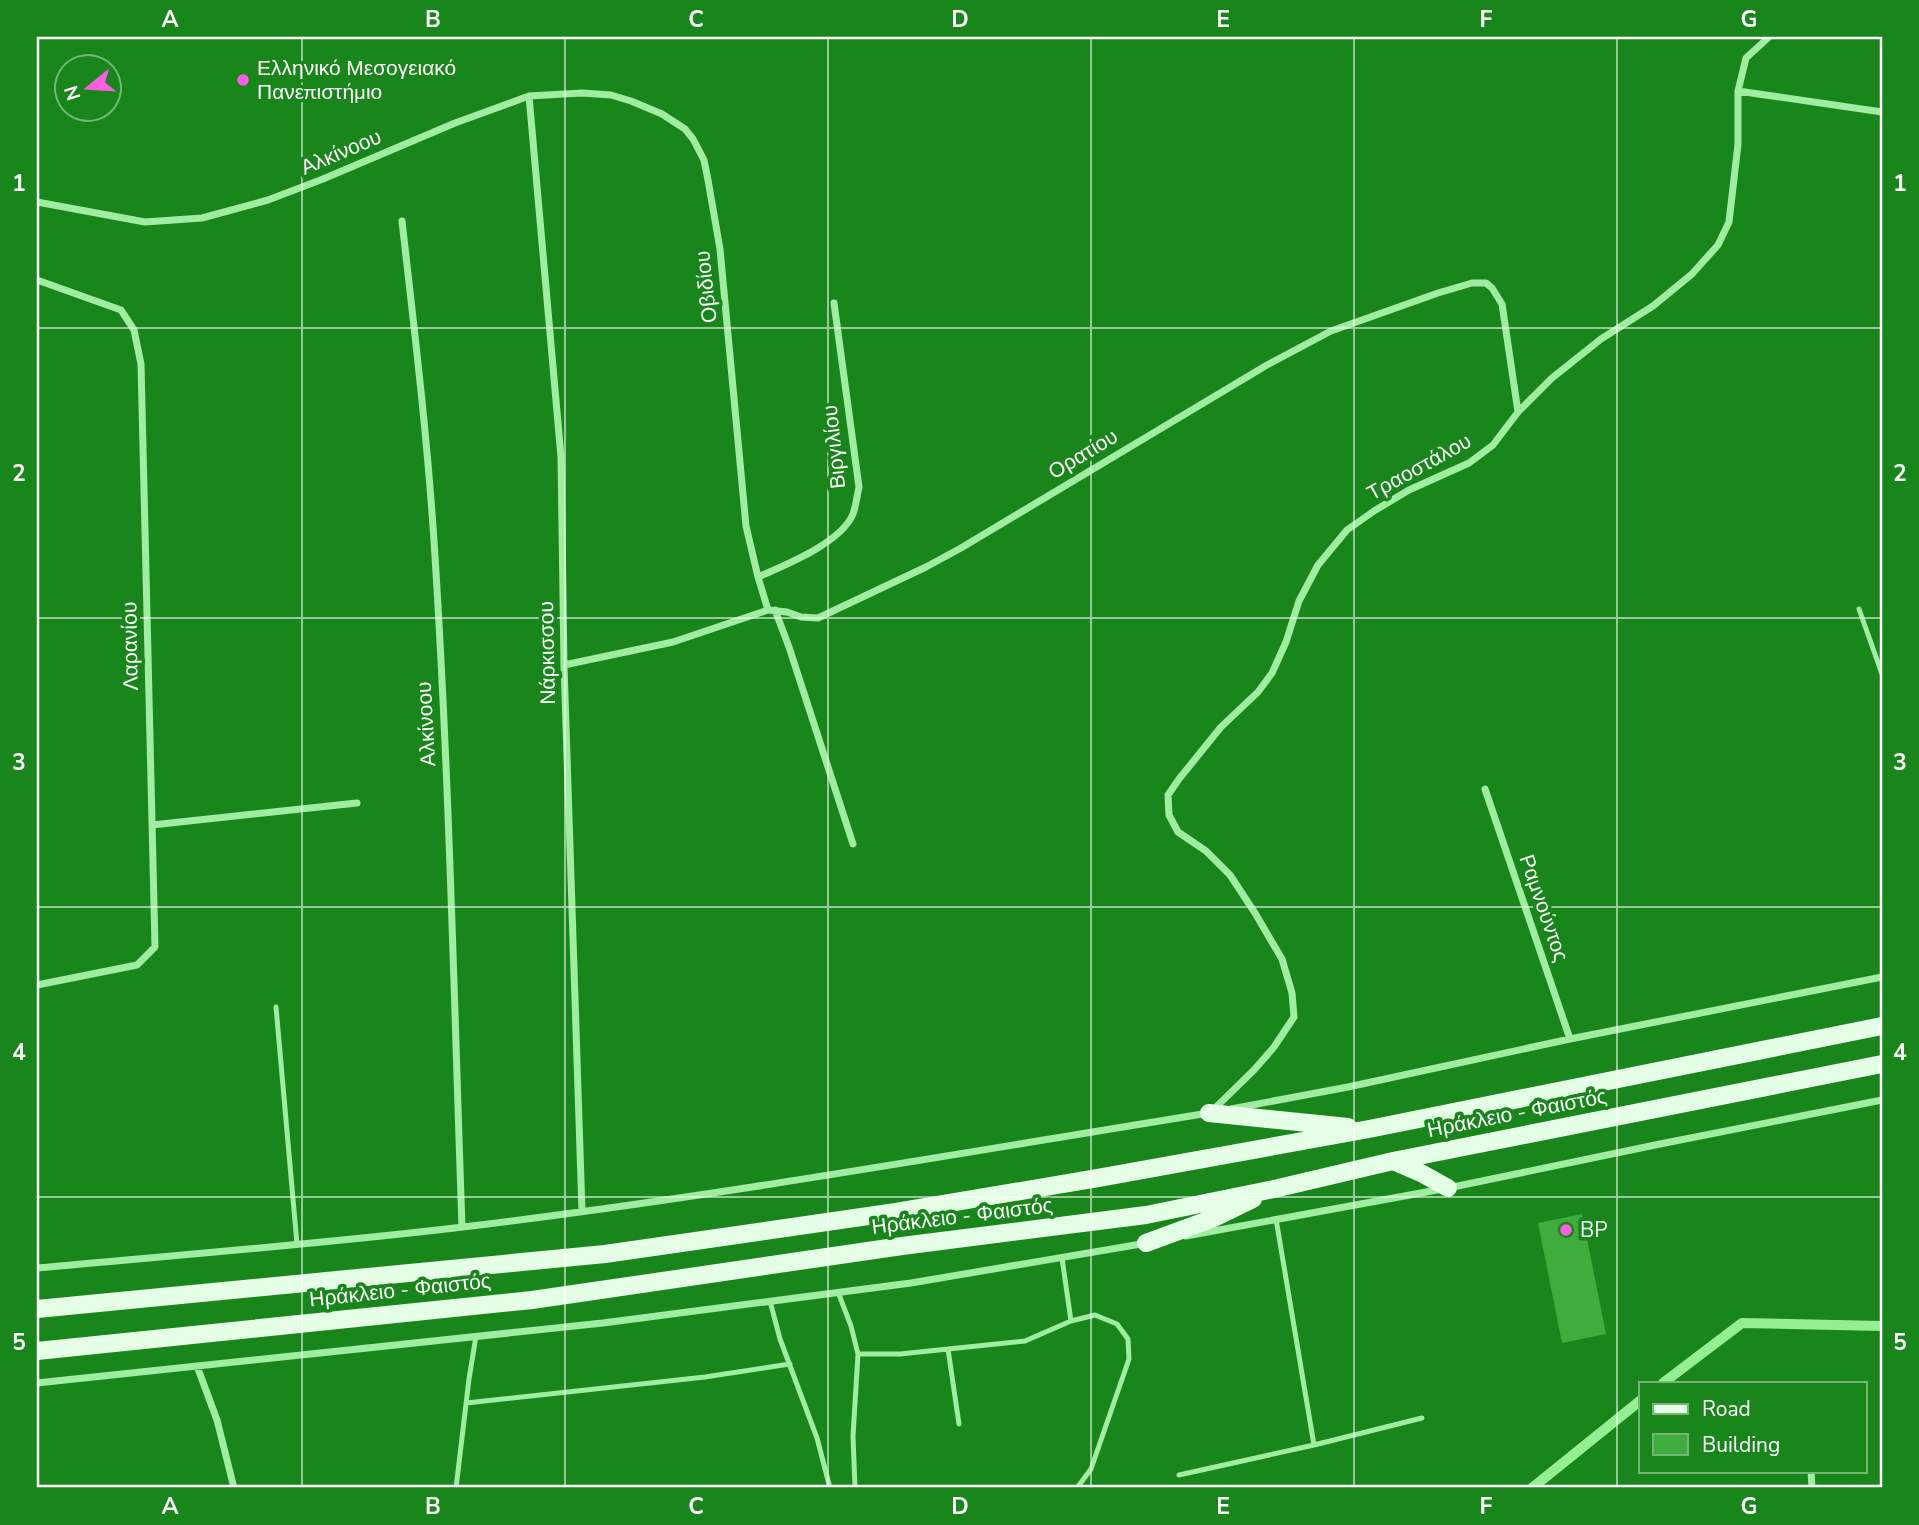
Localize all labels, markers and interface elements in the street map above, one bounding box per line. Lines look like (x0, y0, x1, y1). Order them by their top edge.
text: A (161, 4, 179, 35)
text: B (425, 4, 441, 35)
text: C (688, 4, 704, 35)
text: D (951, 4, 969, 35)
text: E (1216, 4, 1230, 35)
text: F (1480, 4, 1493, 35)
text: G (1741, 4, 1757, 35)
north arrow (52, 52, 122, 122)
place label: Ελληνικό Μεσογειακό Πανεπιστήμιο (257, 54, 456, 106)
marker: Ελληνικό Μεσογειακό Πανεπιστήμιο (235, 72, 251, 88)
text: N (58, 82, 87, 104)
street label: Αλκίνοου (296, 123, 386, 181)
text: 1 (12, 168, 26, 199)
text: 1 (1893, 168, 1907, 199)
street label: Οβιδίου (688, 249, 724, 325)
street label: Βιργιλίου (816, 404, 852, 490)
street label: Ορατίου (1043, 422, 1123, 486)
street label: Τραοστάλου (1362, 427, 1476, 507)
text: 2 (12, 458, 26, 489)
text: 2 (1893, 458, 1907, 489)
street label: Λαρανίου (115, 601, 145, 691)
street label: Νάρκισσου (532, 601, 562, 705)
street label: Αλκίνοου (410, 681, 442, 767)
text: 3 (12, 747, 26, 778)
text: 3 (1893, 747, 1907, 778)
street label: Ραμνούντος (1513, 851, 1575, 965)
text: 4 (12, 1037, 26, 1068)
text: 4 (1893, 1037, 1907, 1068)
street label: Ηράκλειο - Φαιστός (1425, 1082, 1609, 1144)
street label: Ηράκλειο - Φαιστός (870, 1191, 1054, 1241)
place label: BP (1580, 1216, 1608, 1244)
marker: BP (1558, 1222, 1574, 1238)
street label: Ηράκλειο - Φαιστός (308, 1267, 492, 1313)
text: 5 (12, 1327, 26, 1358)
text: 5 (1893, 1327, 1907, 1358)
legend (1639, 1382, 1867, 1472)
text: Road (1702, 1395, 1751, 1423)
text: Building (1702, 1431, 1780, 1459)
text: A (161, 1491, 179, 1522)
text: B (425, 1491, 441, 1522)
text: C (688, 1491, 704, 1522)
text: D (951, 1491, 969, 1522)
text: E (1216, 1491, 1230, 1522)
text: F (1480, 1491, 1493, 1522)
text: G (1741, 1491, 1757, 1522)

